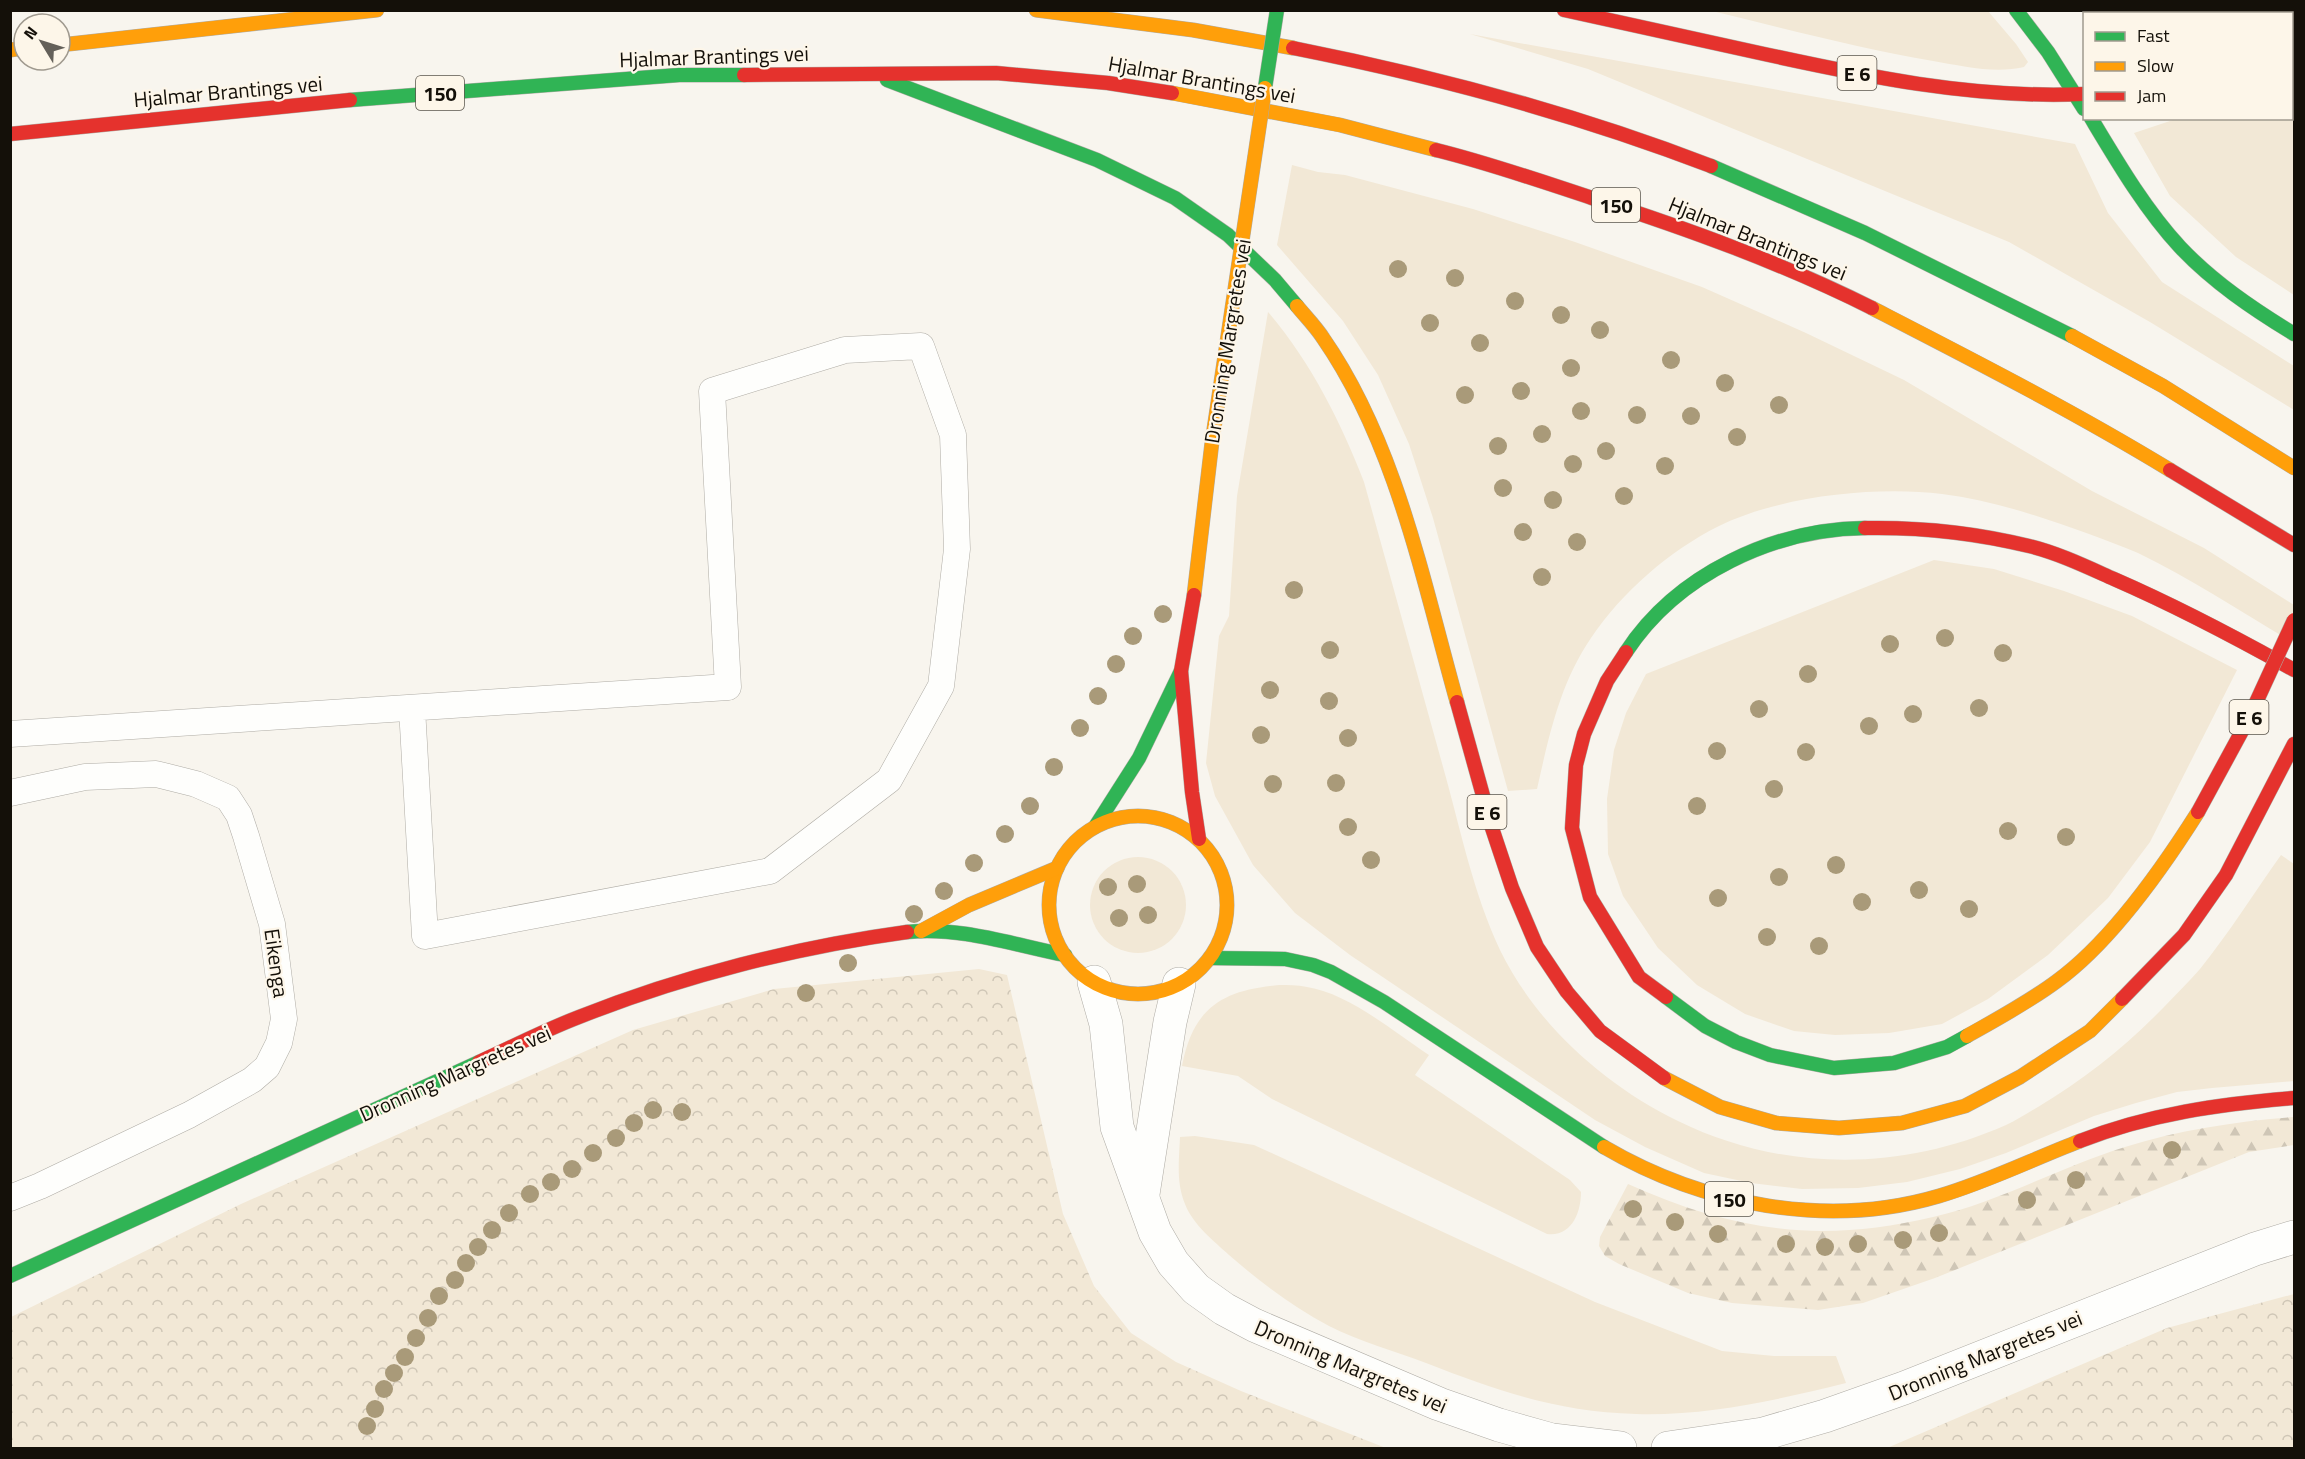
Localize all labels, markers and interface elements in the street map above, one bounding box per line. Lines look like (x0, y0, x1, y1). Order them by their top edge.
north arrow (12, 12, 72, 72)
legend (2083, 12, 2293, 120)
text: N (17, 21, 43, 45)
text: Fast (2137, 22, 2170, 49)
street label: Hjalmar Brantings vei (619, 37, 809, 75)
street label: Hjalmar Brantings vei (1106, 47, 1298, 111)
text: Slow (2137, 52, 2174, 79)
road number: E 6 (1838, 56, 1876, 90)
street label: Hjalmar Brantings vei (132, 67, 324, 115)
road number: 150 (416, 76, 464, 110)
text: Jam (2137, 82, 2166, 109)
road number: 150 (1592, 188, 1640, 222)
street label: Hjalmar Brantings vei (1664, 188, 1852, 288)
street label: Dronning Margretes vei (1195, 236, 1259, 446)
road number: E 6 (2230, 700, 2268, 734)
road number: E 6 (1468, 795, 1506, 829)
street label: Eikenga (256, 927, 298, 1000)
street label: Dronning Margretes vei (354, 1016, 556, 1130)
road number: 150 (1705, 1182, 1753, 1216)
street label: Dronning Margretes vei (1883, 1301, 2087, 1409)
street label: Dronning Margretes vei (1250, 1311, 1452, 1421)

